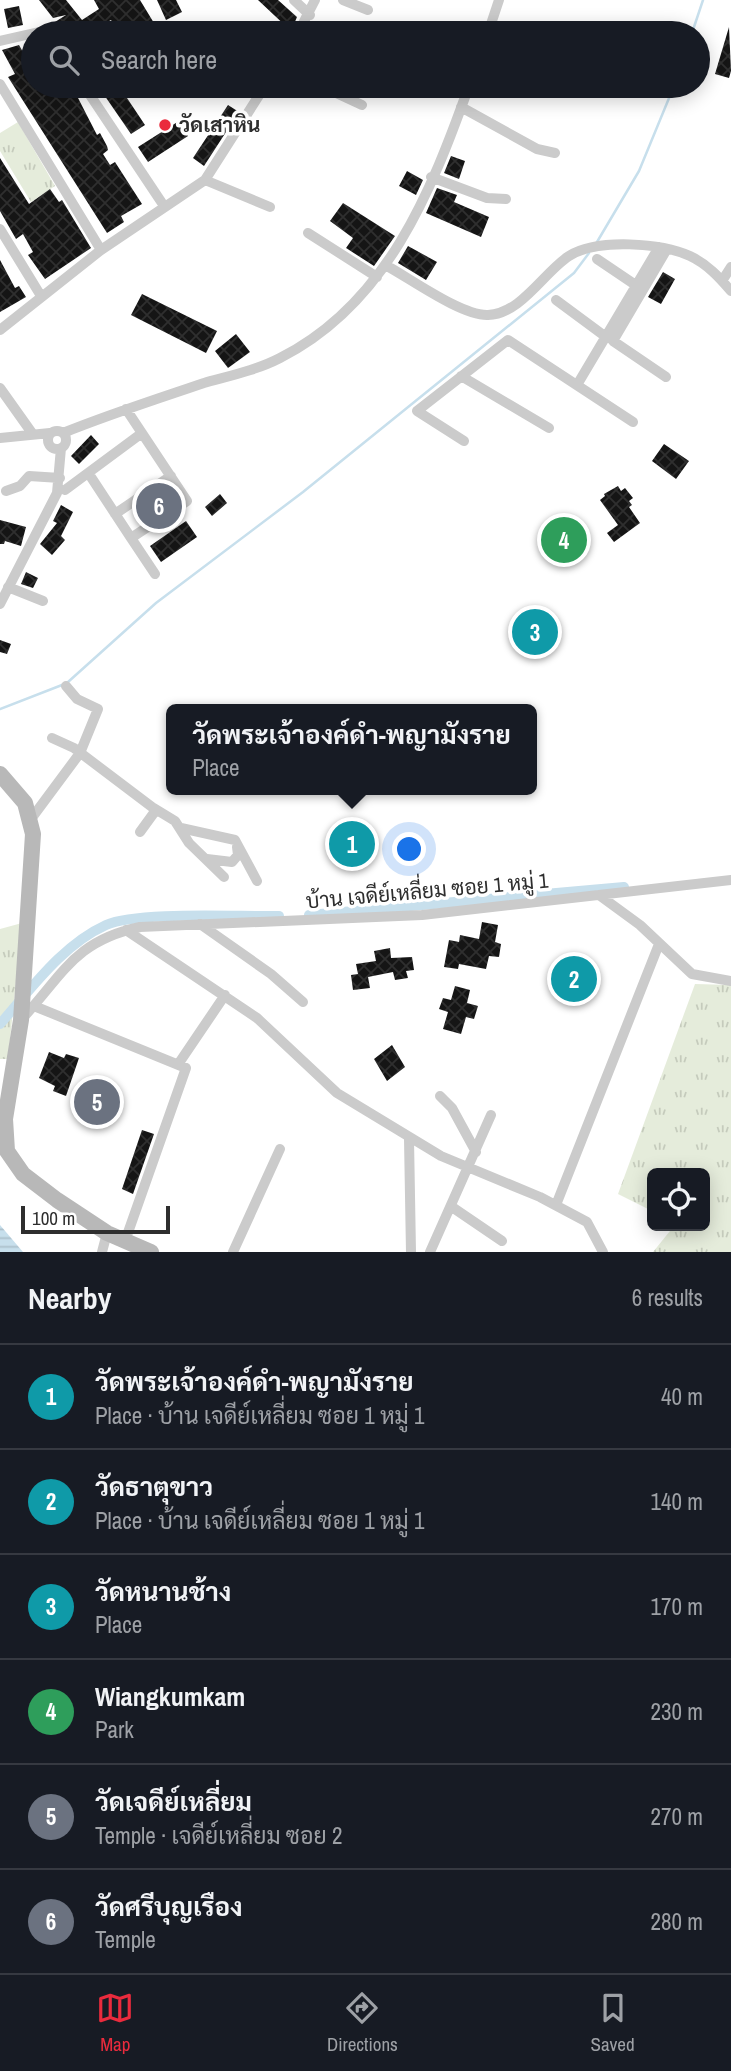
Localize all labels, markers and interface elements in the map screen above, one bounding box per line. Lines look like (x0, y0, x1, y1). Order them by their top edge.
search box (21, 21, 710, 98)
icon: search (45, 41, 83, 79)
text: Search here (101, 42, 217, 77)
place label: วัดเสาหิน (179, 110, 260, 139)
marker: วัดเสาหิน (157, 117, 173, 133)
pin: 6 (136, 480, 182, 532)
pin: 4 (541, 514, 587, 566)
pin: 3 (512, 606, 558, 658)
popup (166, 704, 537, 795)
text: วัดพระเจ้าองค์ดำ-พญามังราย (192, 717, 511, 752)
text: Place (192, 752, 239, 783)
pin: 1 (329, 818, 375, 870)
your location (392, 832, 426, 866)
street label: บ้าน เจดีย์เหลี่ยม ซอย 1 หมู่ 1 (304, 860, 550, 917)
pin: 2 (551, 953, 597, 1005)
pin: 5 (74, 1076, 120, 1128)
map controls (647, 1168, 710, 1231)
button: locate (647, 1168, 710, 1231)
scale bar (21, 1203, 170, 1235)
text: 100 m (32, 1205, 75, 1231)
text: Nearby (28, 1278, 111, 1318)
text: 6 results (632, 1282, 703, 1313)
text: วัดพระเจ้าองค์ดำ-พญามังราย (95, 1364, 414, 1399)
text: 1 (46, 1381, 56, 1412)
text: 40 m (661, 1381, 703, 1412)
text: Place · บ้าน เจดีย์เหลี่ยม ซอย 1 หมู่ 1 (95, 1400, 424, 1431)
text: วัดธาตุขาว (95, 1469, 213, 1504)
text: 2 (46, 1486, 56, 1517)
text: 140 m (651, 1486, 703, 1517)
text: Place · บ้าน เจดีย์เหลี่ยม ซอย 1 หมู่ 1 (95, 1505, 424, 1536)
text: วัดหนานช้าง (95, 1574, 231, 1609)
text: 3 (46, 1591, 56, 1622)
text: 170 m (651, 1591, 703, 1622)
text: Place (95, 1609, 142, 1640)
text: Wiangkumkam (95, 1679, 245, 1714)
text: 4 (46, 1696, 56, 1727)
text: 230 m (651, 1696, 703, 1727)
text: Park (95, 1714, 134, 1745)
text: วัดเจดีย์เหลี่ยม (95, 1784, 252, 1819)
text: 5 (46, 1801, 56, 1832)
text: 270 m (651, 1801, 703, 1832)
text: Temple · เจดีย์เหลี่ยม ซอย 2 (95, 1820, 342, 1851)
text: วัดศรีบุญเรือง (95, 1889, 243, 1924)
text: 6 (46, 1906, 56, 1937)
text: 280 m (651, 1906, 703, 1937)
text: Temple (95, 1924, 156, 1955)
tab: Map (96, 1989, 134, 2057)
tab: Directions (327, 1989, 398, 2057)
tab: Saved (591, 1989, 635, 2057)

